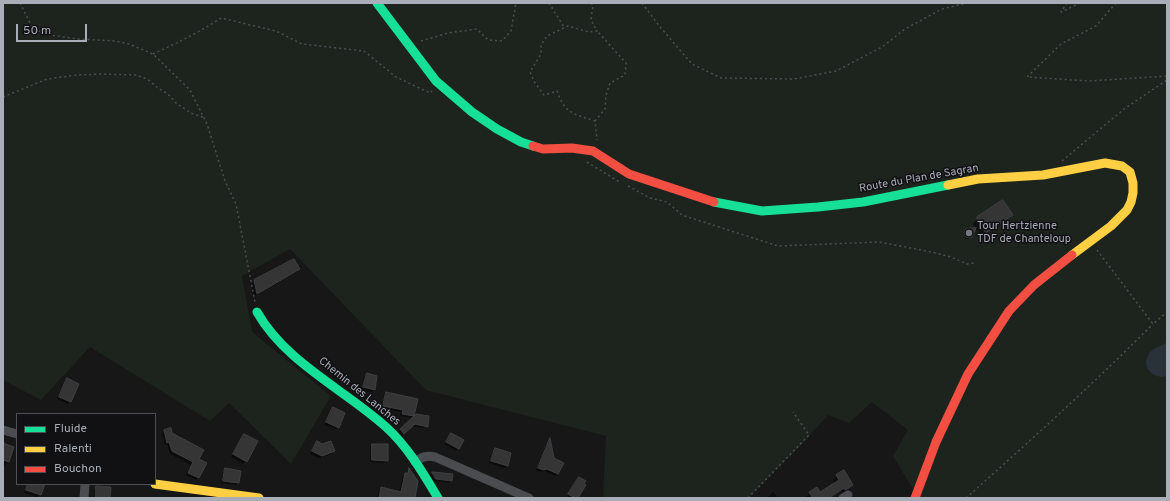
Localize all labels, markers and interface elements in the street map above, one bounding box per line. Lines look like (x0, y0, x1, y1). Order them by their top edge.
scale bar (18, 16, 89, 42)
text: 50 m (23, 23, 51, 39)
street label: Route du Plan de Sagran (858, 162, 980, 196)
place label: Tour Hertzienne TDF de Chanteloup (977, 220, 1071, 246)
marker: Tour Hertzienne TDF de Chanteloup (964, 228, 974, 238)
street label: Chemin des Lanches (315, 355, 403, 429)
legend (16, 413, 156, 485)
text: Fluide (54, 421, 87, 437)
text: Ralenti (54, 441, 92, 457)
text: Bouchon (54, 461, 102, 477)

